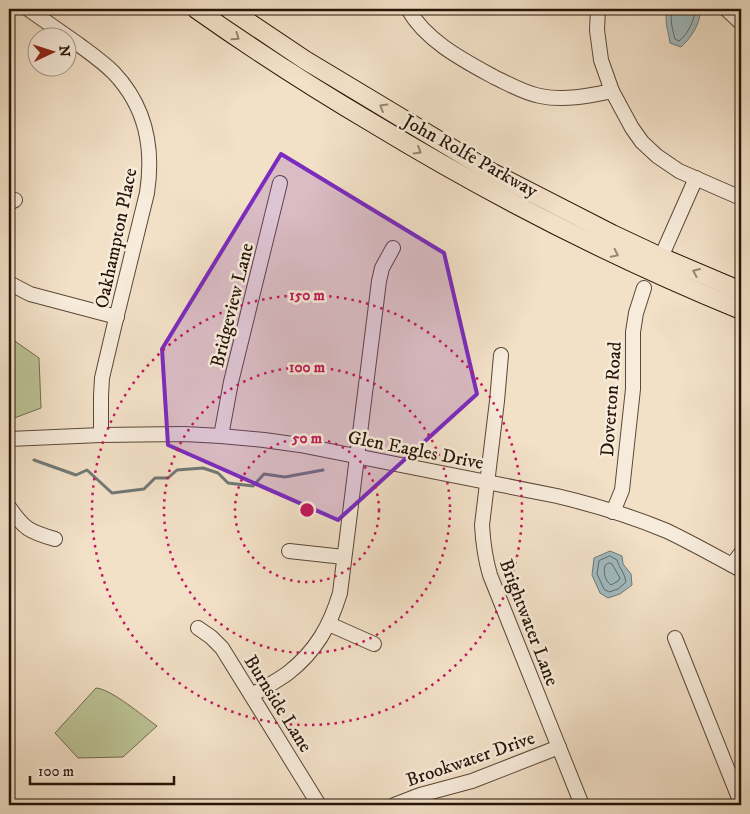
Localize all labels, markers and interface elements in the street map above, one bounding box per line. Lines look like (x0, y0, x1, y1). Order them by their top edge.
north arrow (28, 28, 78, 78)
one-way arrow (230, 31, 240, 40)
text: N (55, 45, 73, 58)
one-way arrow (379, 103, 388, 113)
street label: John Rolfe Parkway (397, 109, 542, 203)
one-way arrow (413, 145, 422, 155)
street label: Oakhampton Place (90, 166, 143, 311)
street label: Bridgeview Lane (206, 241, 259, 370)
one-way arrow (610, 248, 619, 258)
one-way arrow (692, 267, 701, 278)
text: 150 m (289, 286, 325, 305)
street label: Doverton Road (596, 340, 627, 457)
text: 100 m (289, 358, 326, 377)
street label: Glen Eagles Drive (346, 426, 486, 475)
text: 50 m (291, 429, 323, 448)
centre of rings (298, 501, 316, 519)
street label: Brightwater Lane (494, 556, 563, 689)
street label: Burnside Lane (239, 651, 317, 757)
street label: Brookwater Drive (403, 727, 538, 792)
scale bar (30, 754, 174, 786)
text: 100 m (38, 762, 74, 781)

